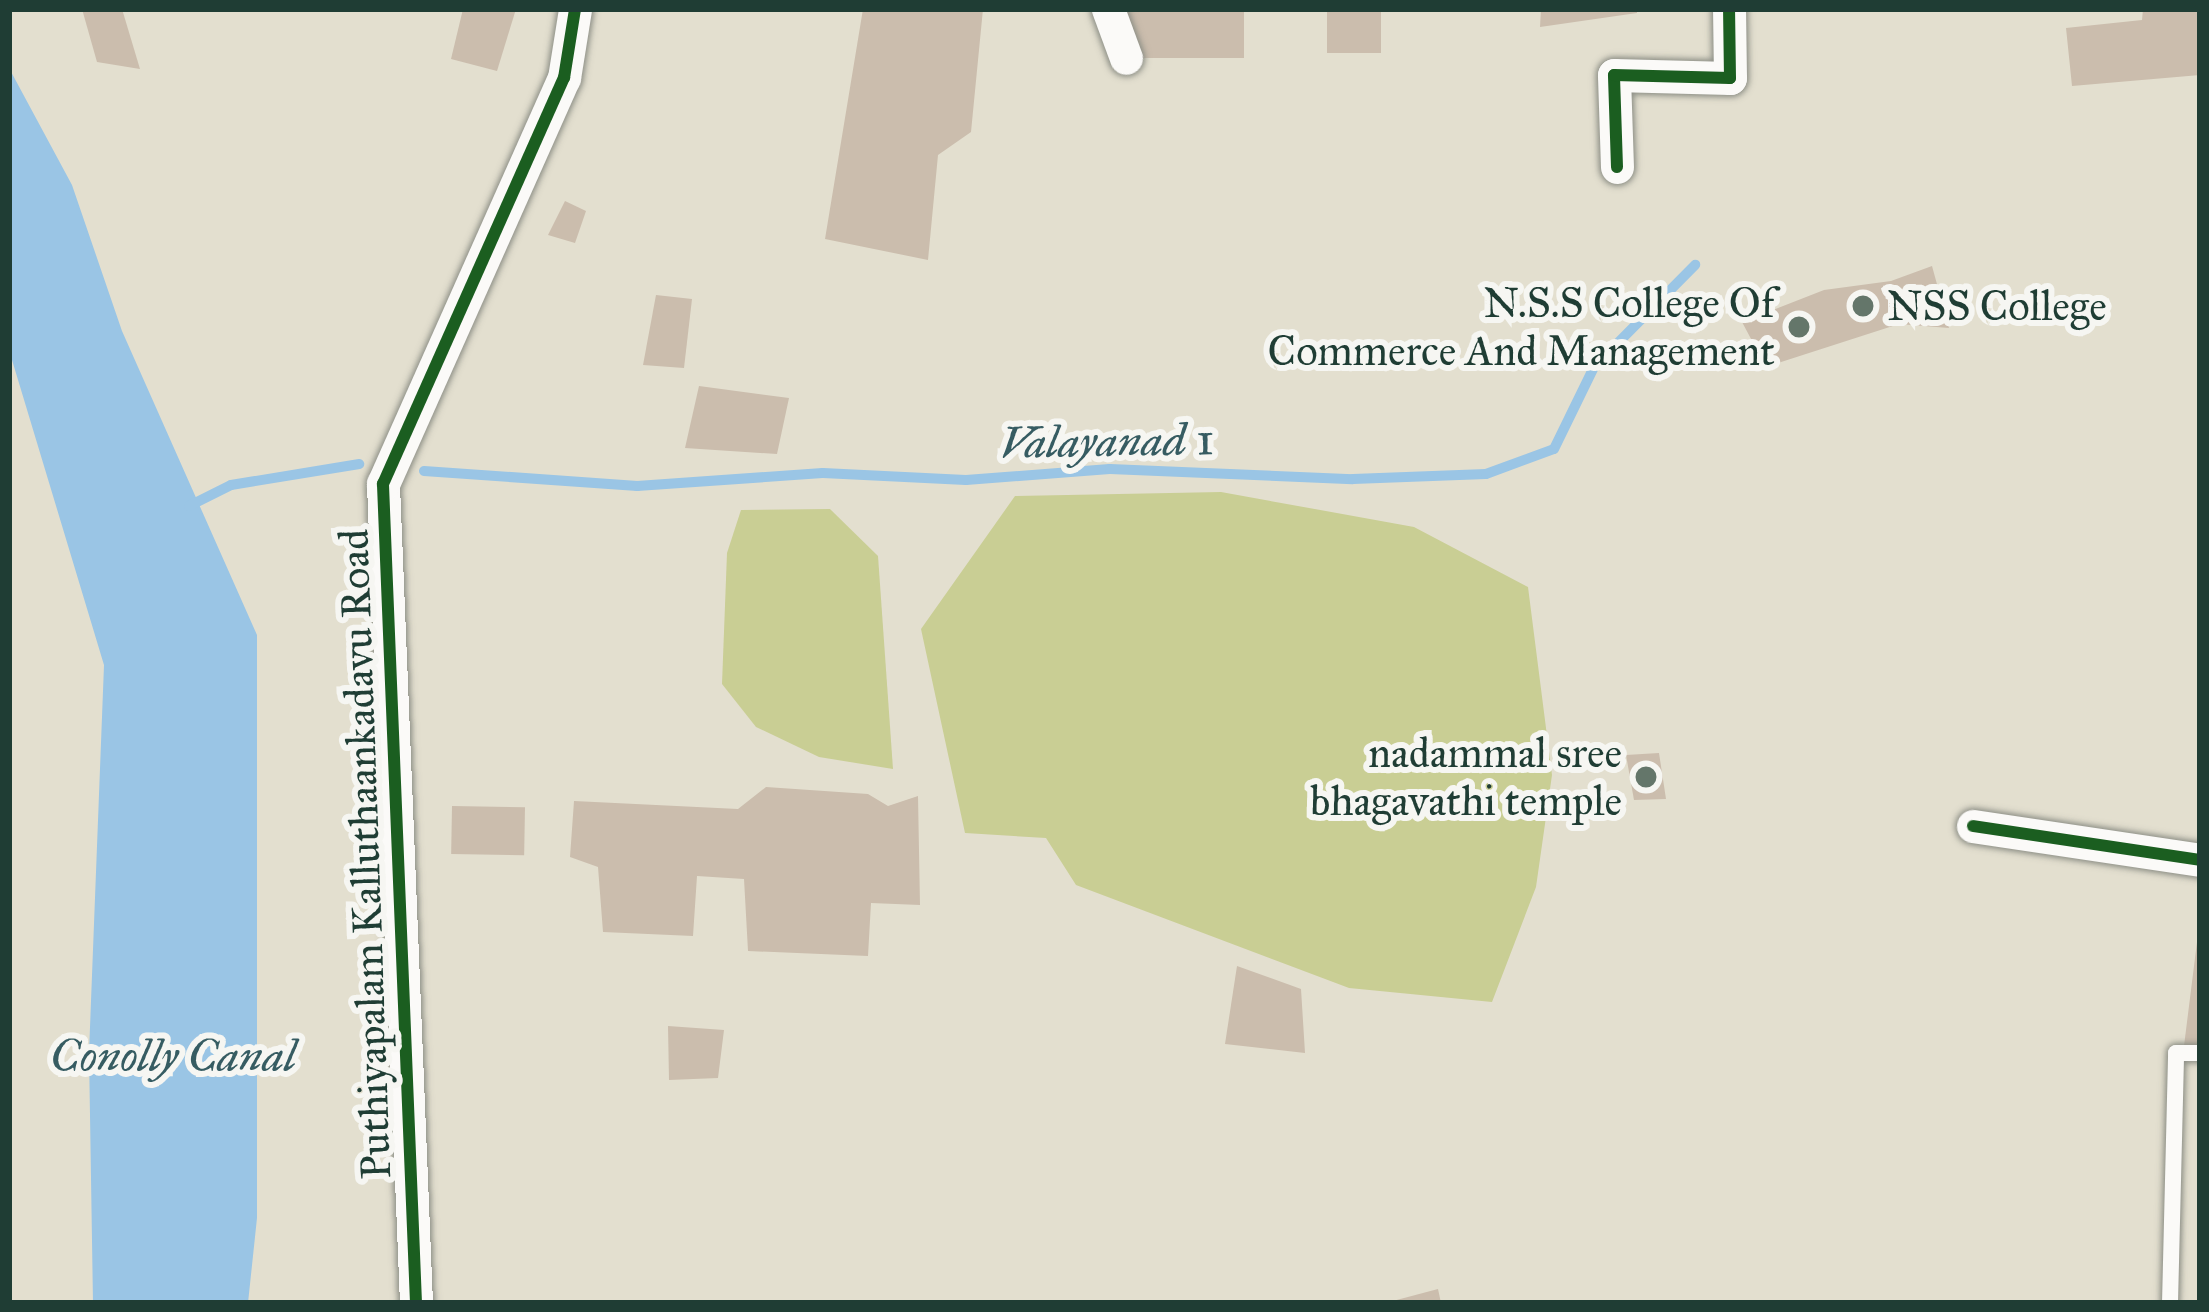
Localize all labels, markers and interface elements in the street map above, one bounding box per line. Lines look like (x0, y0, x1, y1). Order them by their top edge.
place label: N.S.S College Of Commerce And Management (1268, 278, 1775, 376)
place label: NSS College (1887, 281, 2107, 331)
marker: NSS College (1850, 293, 1876, 319)
marker: N.S.S College Of Commerce And Management (1786, 314, 1812, 340)
water label: Valayanad 1 (999, 412, 1215, 470)
street label: Puthiyapalam Kalluthaankadavu Road (328, 528, 402, 1180)
place label: nadammal sree bhagavathi temple (1310, 728, 1622, 826)
marker: nadammal sree bhagavathi temple (1633, 764, 1659, 790)
water label: Conolly Canal (50, 1029, 296, 1083)

